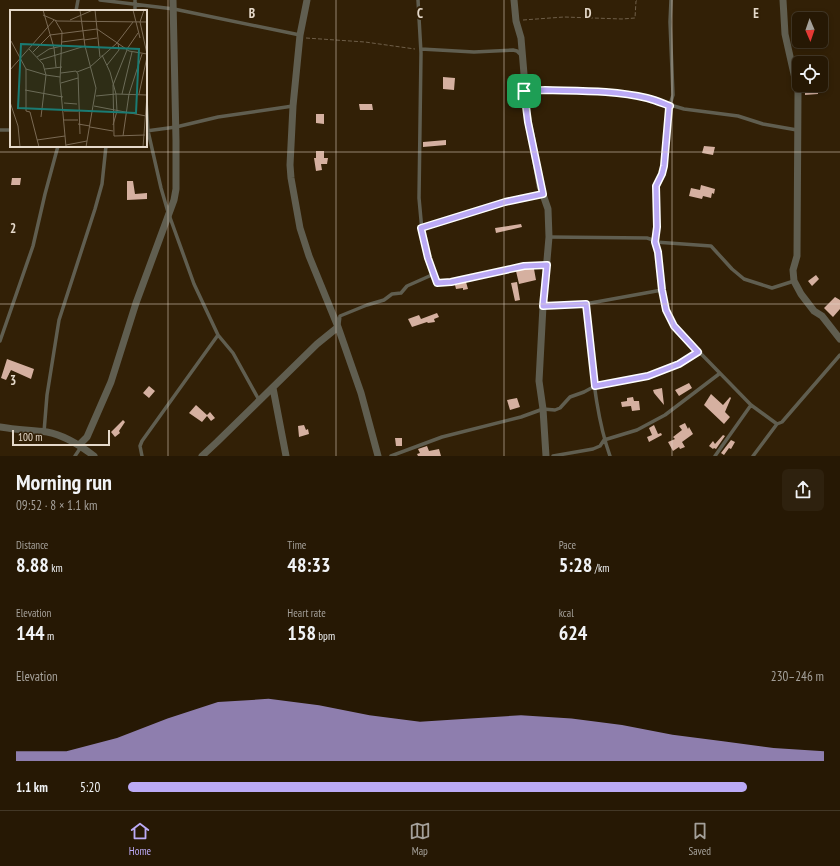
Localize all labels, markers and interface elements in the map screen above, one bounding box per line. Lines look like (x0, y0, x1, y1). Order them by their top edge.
text: B (249, 5, 255, 22)
text: C (417, 5, 423, 22)
text: D (585, 5, 592, 22)
text: E (753, 5, 759, 22)
inset map (10, 10, 147, 147)
north arrow (792, 12, 828, 48)
map controls (792, 12, 828, 92)
button: locate (792, 56, 828, 92)
pin (507, 74, 541, 108)
icon: arrive (513, 80, 535, 102)
text: 2 (10, 220, 16, 237)
text: 3 (10, 372, 16, 389)
scale bar (12, 428, 110, 447)
text: 100 m (18, 430, 42, 444)
text: Morning run (16, 468, 112, 496)
button: share (782, 469, 824, 511)
text: 09:52 · 8 × 1.1 km (16, 497, 97, 514)
text: Distance (16, 538, 48, 552)
text: Time (287, 538, 306, 552)
text: Pace (559, 538, 576, 552)
text: 8.88 (16, 552, 49, 578)
text: 48:33 (287, 552, 331, 578)
text: 5:28 (559, 552, 592, 578)
text: km (49, 561, 63, 575)
text: /km (592, 561, 609, 575)
text: Elevation (16, 606, 51, 620)
text: Heart rate (287, 606, 326, 620)
text: kcal (559, 606, 574, 620)
text: 144 (16, 620, 45, 646)
text: 158 (287, 620, 316, 646)
text: 624 (559, 620, 587, 646)
text: m (45, 629, 54, 643)
text: bpm (316, 629, 335, 643)
text: Elevation (16, 668, 58, 685)
text: 230–246 m (771, 668, 824, 685)
text: 1.1 km (16, 779, 48, 796)
text: 5:20 (80, 779, 100, 796)
tab: Home (129, 820, 151, 858)
tab: Map (409, 820, 431, 858)
tab: Saved (688, 820, 711, 858)

